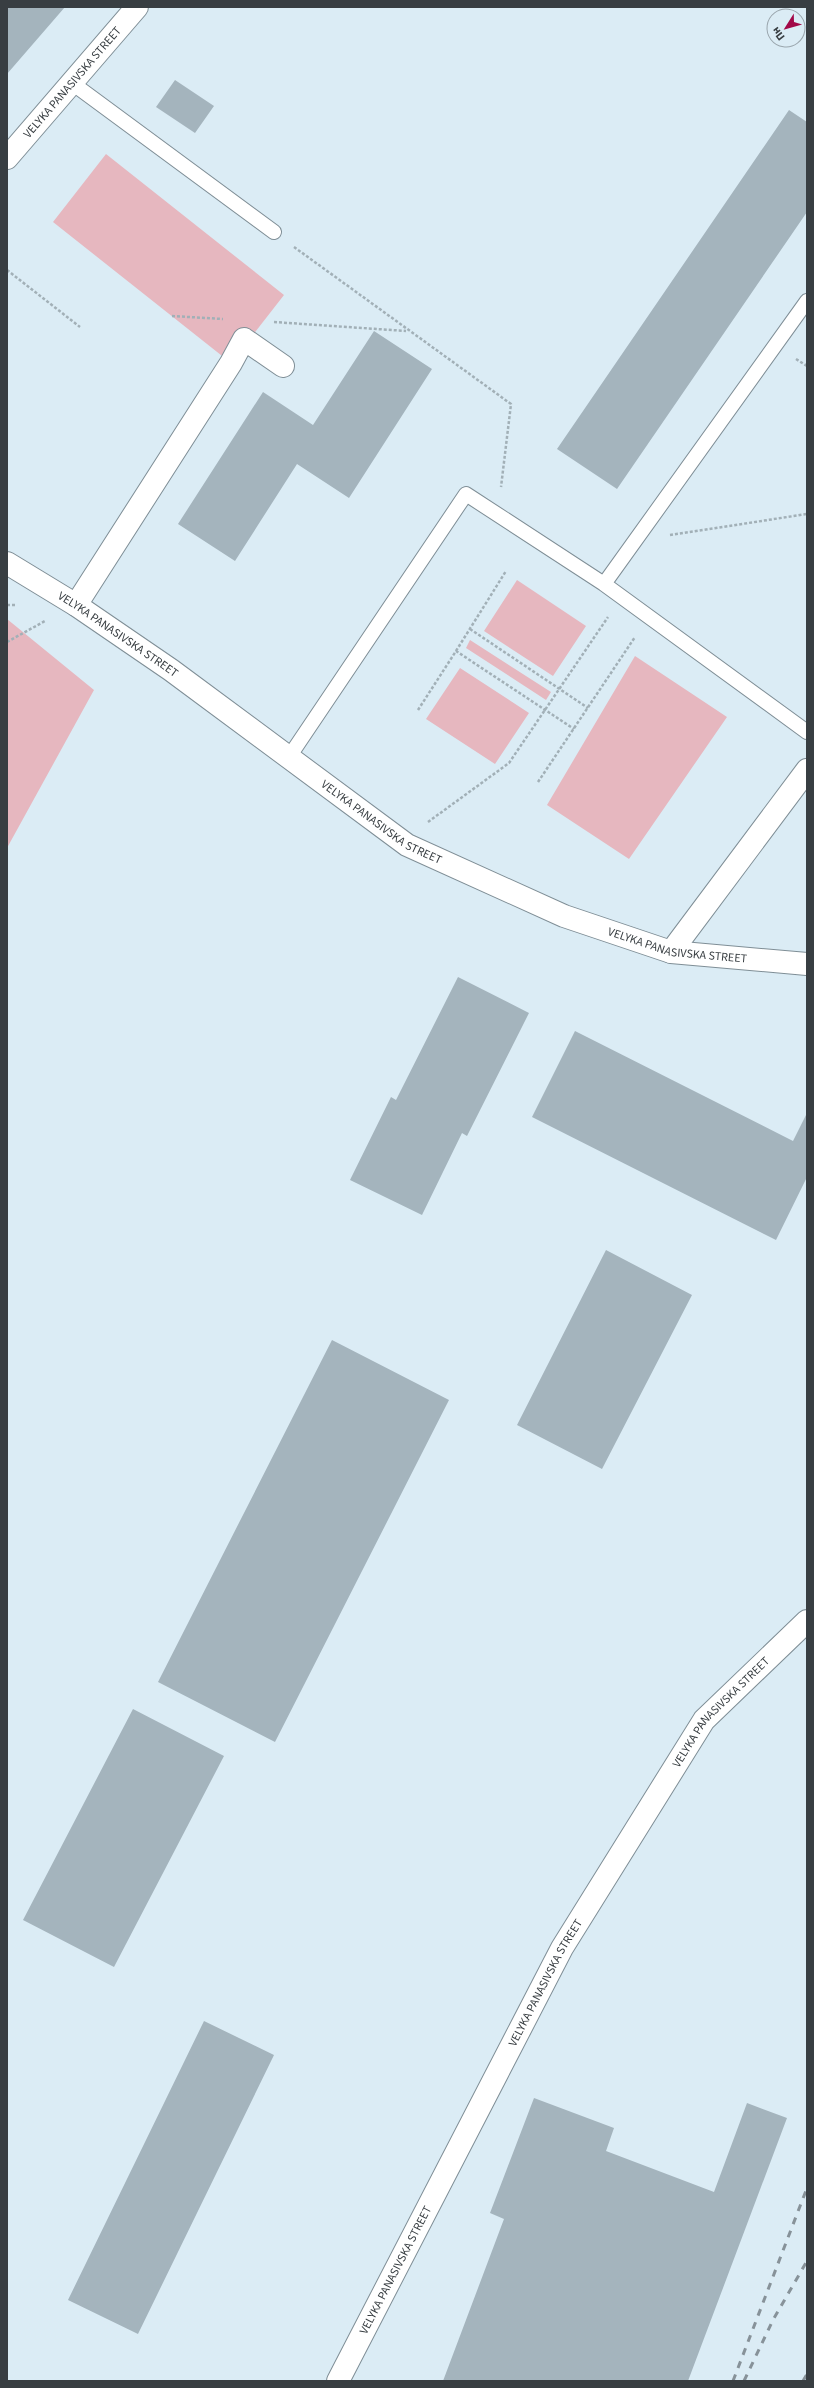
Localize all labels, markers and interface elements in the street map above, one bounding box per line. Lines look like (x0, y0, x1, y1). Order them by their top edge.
north arrow (766, 8, 806, 48)
street label: VELYKA PANASIVSKA STREET (20, 23, 126, 142)
text: Пн (768, 24, 789, 44)
street label: VELYKA PANASIVSKA STREET (54, 588, 182, 682)
street label: VELYKA PANASIVSKA STREET (317, 776, 445, 869)
street label: VELYKA PANASIVSKA STREET (606, 923, 748, 968)
street label: VELYKA PANASIVSKA STREET (669, 1653, 774, 1771)
street label: VELYKA PANASIVSKA STREET (504, 1916, 587, 2050)
street label: VELYKA PANASIVSKA STREET (356, 2203, 436, 2337)

